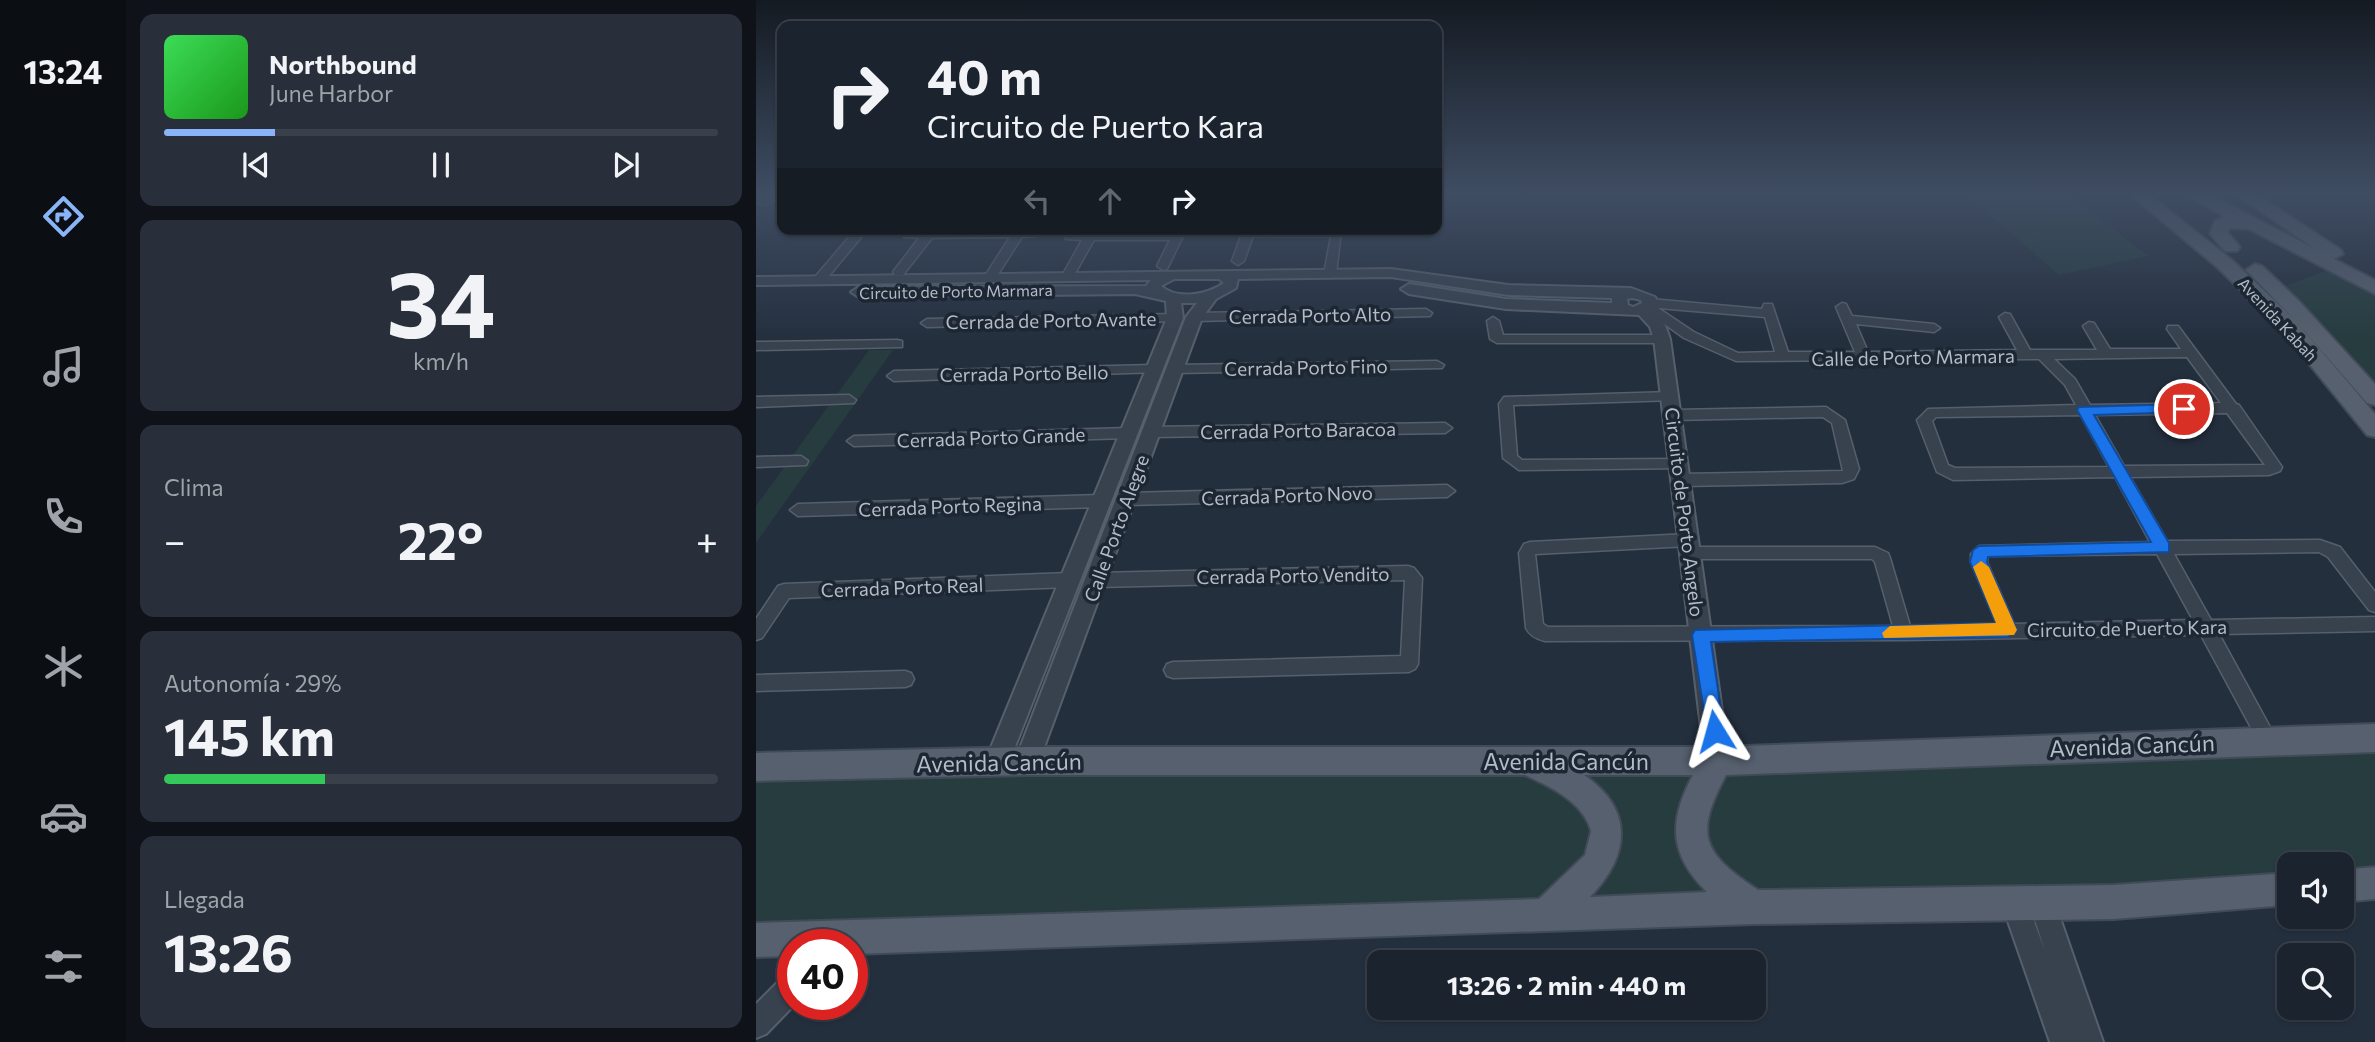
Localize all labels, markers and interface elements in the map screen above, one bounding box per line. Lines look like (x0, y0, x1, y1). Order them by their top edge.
text: 40 m (927, 45, 1042, 105)
text: Northbound (269, 48, 417, 79)
icon: right (812, 49, 903, 140)
text: 13:24 (24, 51, 102, 91)
text: June Harbor (269, 79, 393, 107)
text: Circuito de Puerto Kara (927, 105, 1264, 145)
icon: previous (237, 146, 275, 184)
icon: pause (422, 146, 460, 184)
icon: next (607, 146, 645, 184)
icon: left (1018, 182, 1056, 220)
icon: ahead (1091, 182, 1129, 220)
icon: right (1164, 182, 1202, 220)
icon: directions (39, 192, 88, 241)
text: 34 (387, 245, 495, 357)
street label: Avenida Kabah (2235, 273, 2321, 365)
street label: Circuito de Porto Marmara (859, 280, 1053, 302)
street label: Cerrada Porto Alto (1228, 302, 1392, 328)
street label: Cerrada de Porto Avante (945, 307, 1157, 333)
icon: music (39, 342, 88, 391)
street label: Calle de Porto Marmara (1811, 344, 2015, 370)
text: km/h (413, 347, 469, 375)
street label: Cerrada Porto Fino (1224, 354, 1388, 380)
street label: Cerrada Porto Bello (939, 360, 1109, 386)
pin (2154, 379, 2214, 439)
icon: arrive (2165, 390, 2203, 428)
street label: Circuito de Porto Angelo (1661, 406, 1709, 618)
street label: Cerrada Porto Baracoa (1200, 417, 1396, 443)
street label: Cerrada Porto Grande (896, 422, 1086, 452)
street label: Calle Porto Alegre (1079, 451, 1153, 605)
text: Clima (164, 473, 224, 501)
street label: Cerrada Porto Novo (1201, 481, 1373, 509)
street label: Cerrada Porto Regina (858, 491, 1042, 521)
icon: phone (39, 492, 88, 541)
text: 22° (398, 507, 483, 571)
text: − (164, 516, 186, 563)
text: + (696, 516, 718, 563)
street label: Cerrada Porto Vendito (1196, 562, 1390, 588)
street label: Cerrada Porto Real (820, 573, 984, 601)
street label: Circuito de Puerto Kara (2027, 615, 2227, 641)
icon: climate (39, 642, 88, 691)
text: Autonomía · 29% (164, 669, 342, 697)
position arrow (1678, 694, 1752, 768)
text: 145 km (164, 703, 335, 767)
street label: Avenida Cancún (2049, 728, 2215, 762)
street label: Avenida Cancún (916, 747, 1082, 777)
street label: Avenida Cancún (1483, 747, 1649, 775)
icon: car (39, 792, 88, 841)
map controls (2277, 852, 2354, 1020)
button: sound (2277, 852, 2354, 929)
text: Llegada (164, 885, 245, 913)
text: 13:26 (164, 919, 293, 983)
speed limit sign: 40 (777, 929, 868, 1020)
icon: filters (39, 942, 88, 991)
button: search (2277, 943, 2354, 1020)
text: 13:26 · 2 min · 440 m (1447, 969, 1686, 1000)

